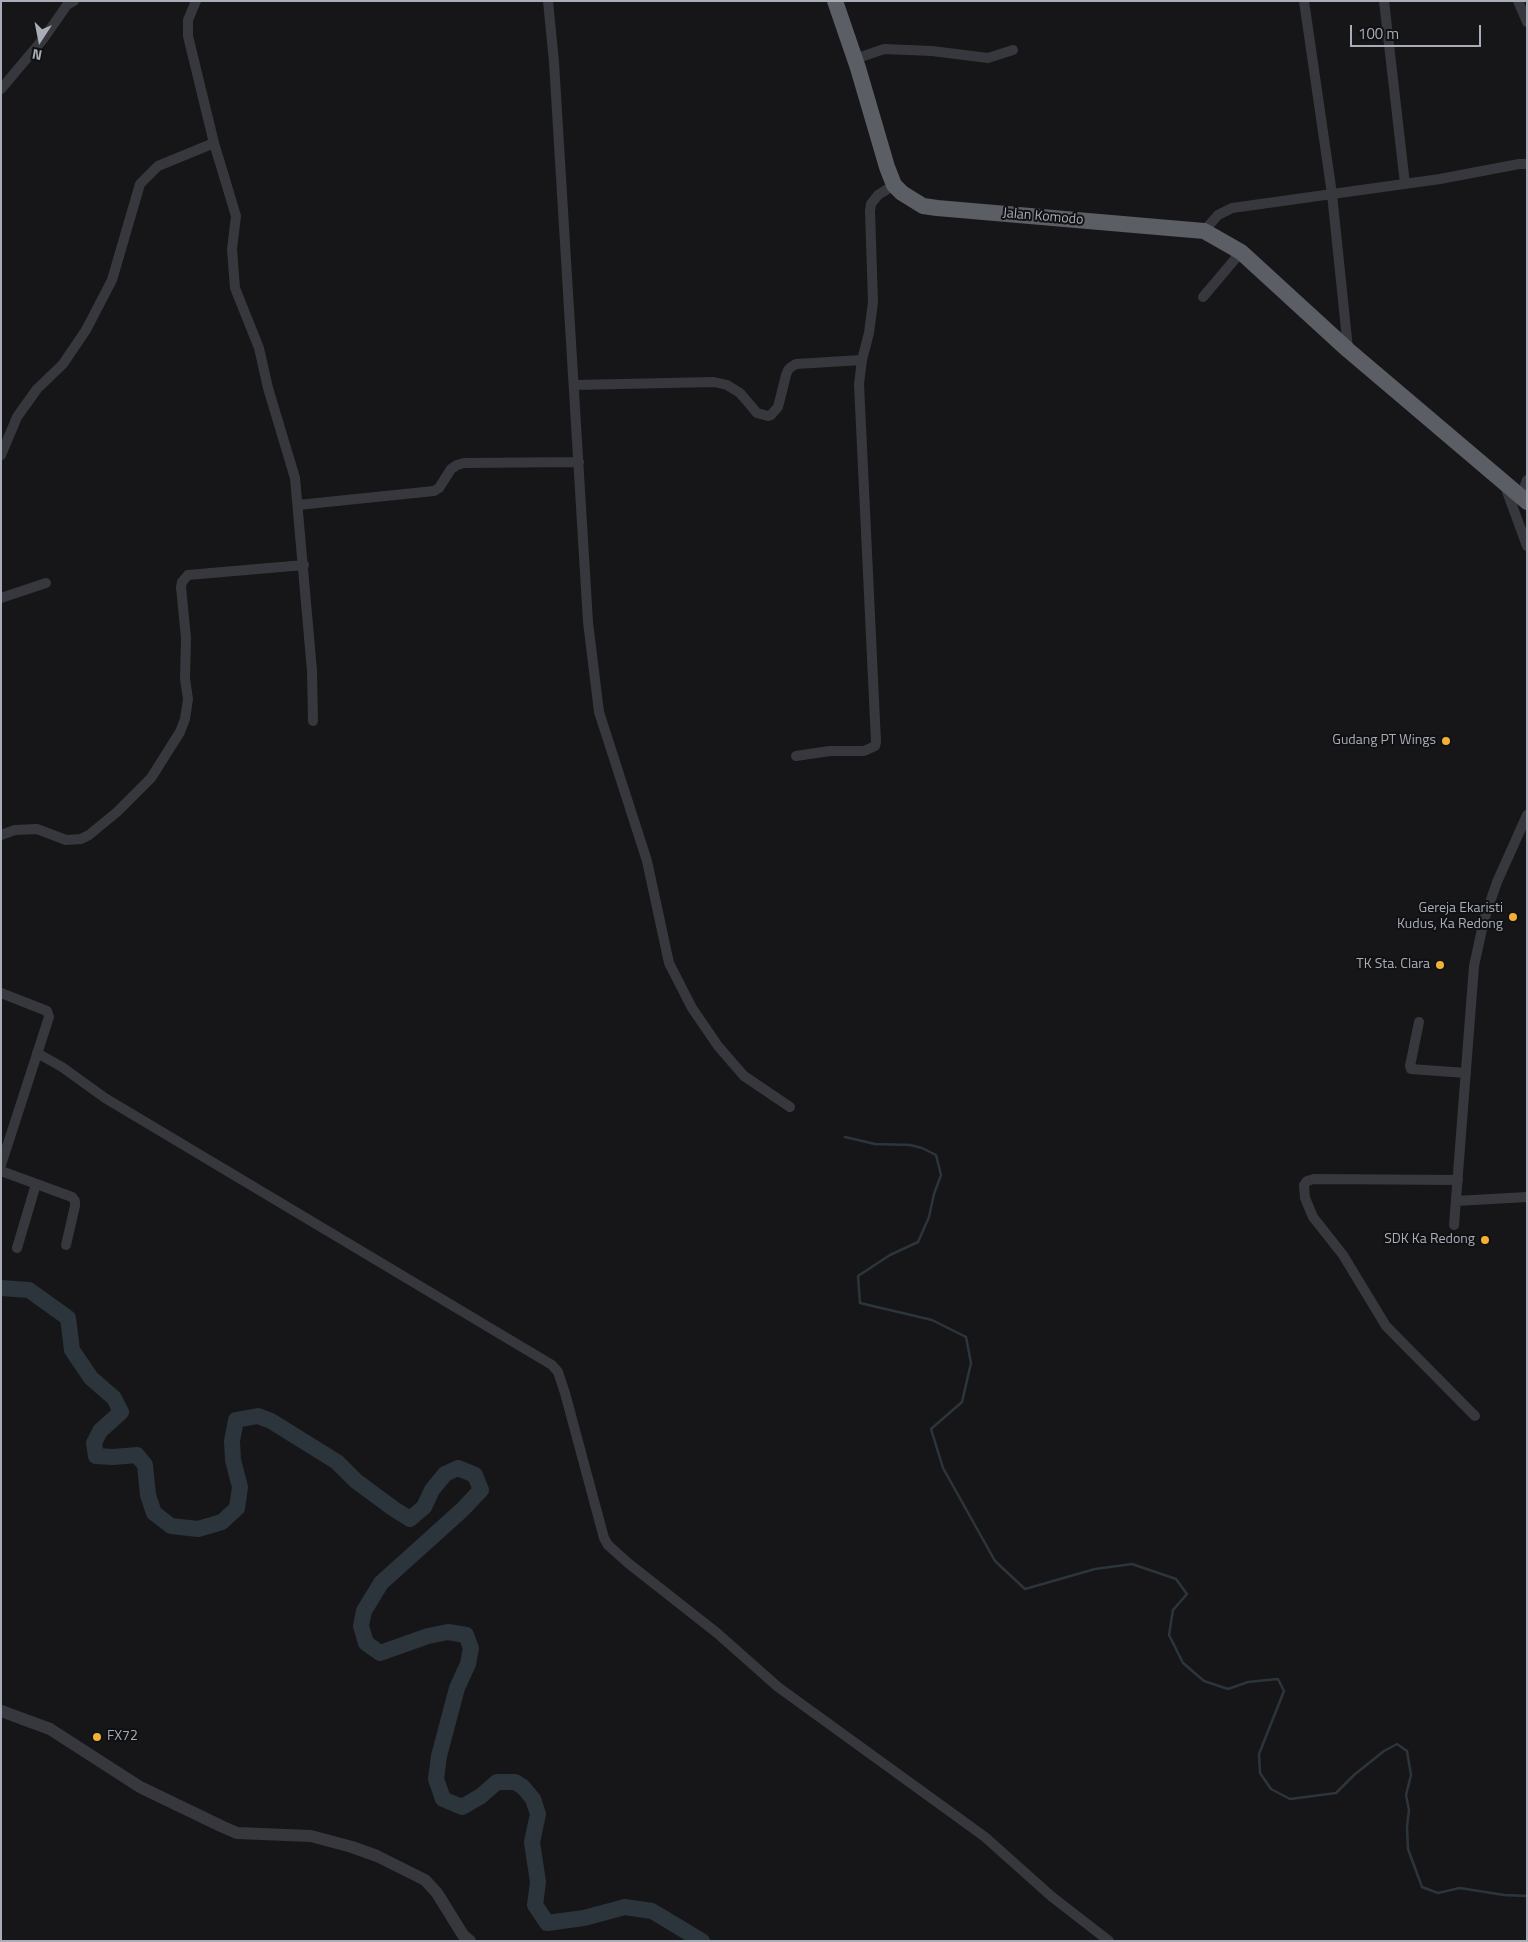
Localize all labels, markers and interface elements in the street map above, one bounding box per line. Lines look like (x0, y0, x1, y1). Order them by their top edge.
north arrow (15, 15, 65, 65)
scale bar (1353, 15, 1484, 47)
text: 100 m (1358, 22, 1399, 45)
text: N (30, 44, 44, 66)
street label: Jalan Komodo (1002, 205, 1084, 229)
place label: Gudang PT Wings (1332, 733, 1436, 749)
marker: Gudang PT Wings (1440, 735, 1452, 747)
place label: Gereja Ekaristi Kudus, Ka Redong (1397, 901, 1503, 934)
marker: Gereja Ekaristi Kudus, Ka Redong (1507, 911, 1519, 923)
place label: TK Sta. Clara (1356, 957, 1430, 973)
marker: TK Sta. Clara (1434, 959, 1446, 971)
place label: SDK Ka Redong (1384, 1232, 1475, 1248)
marker: SDK Ka Redong (1479, 1234, 1491, 1246)
place label: FX72 (107, 1729, 138, 1745)
marker: FX72 (91, 1731, 103, 1743)

